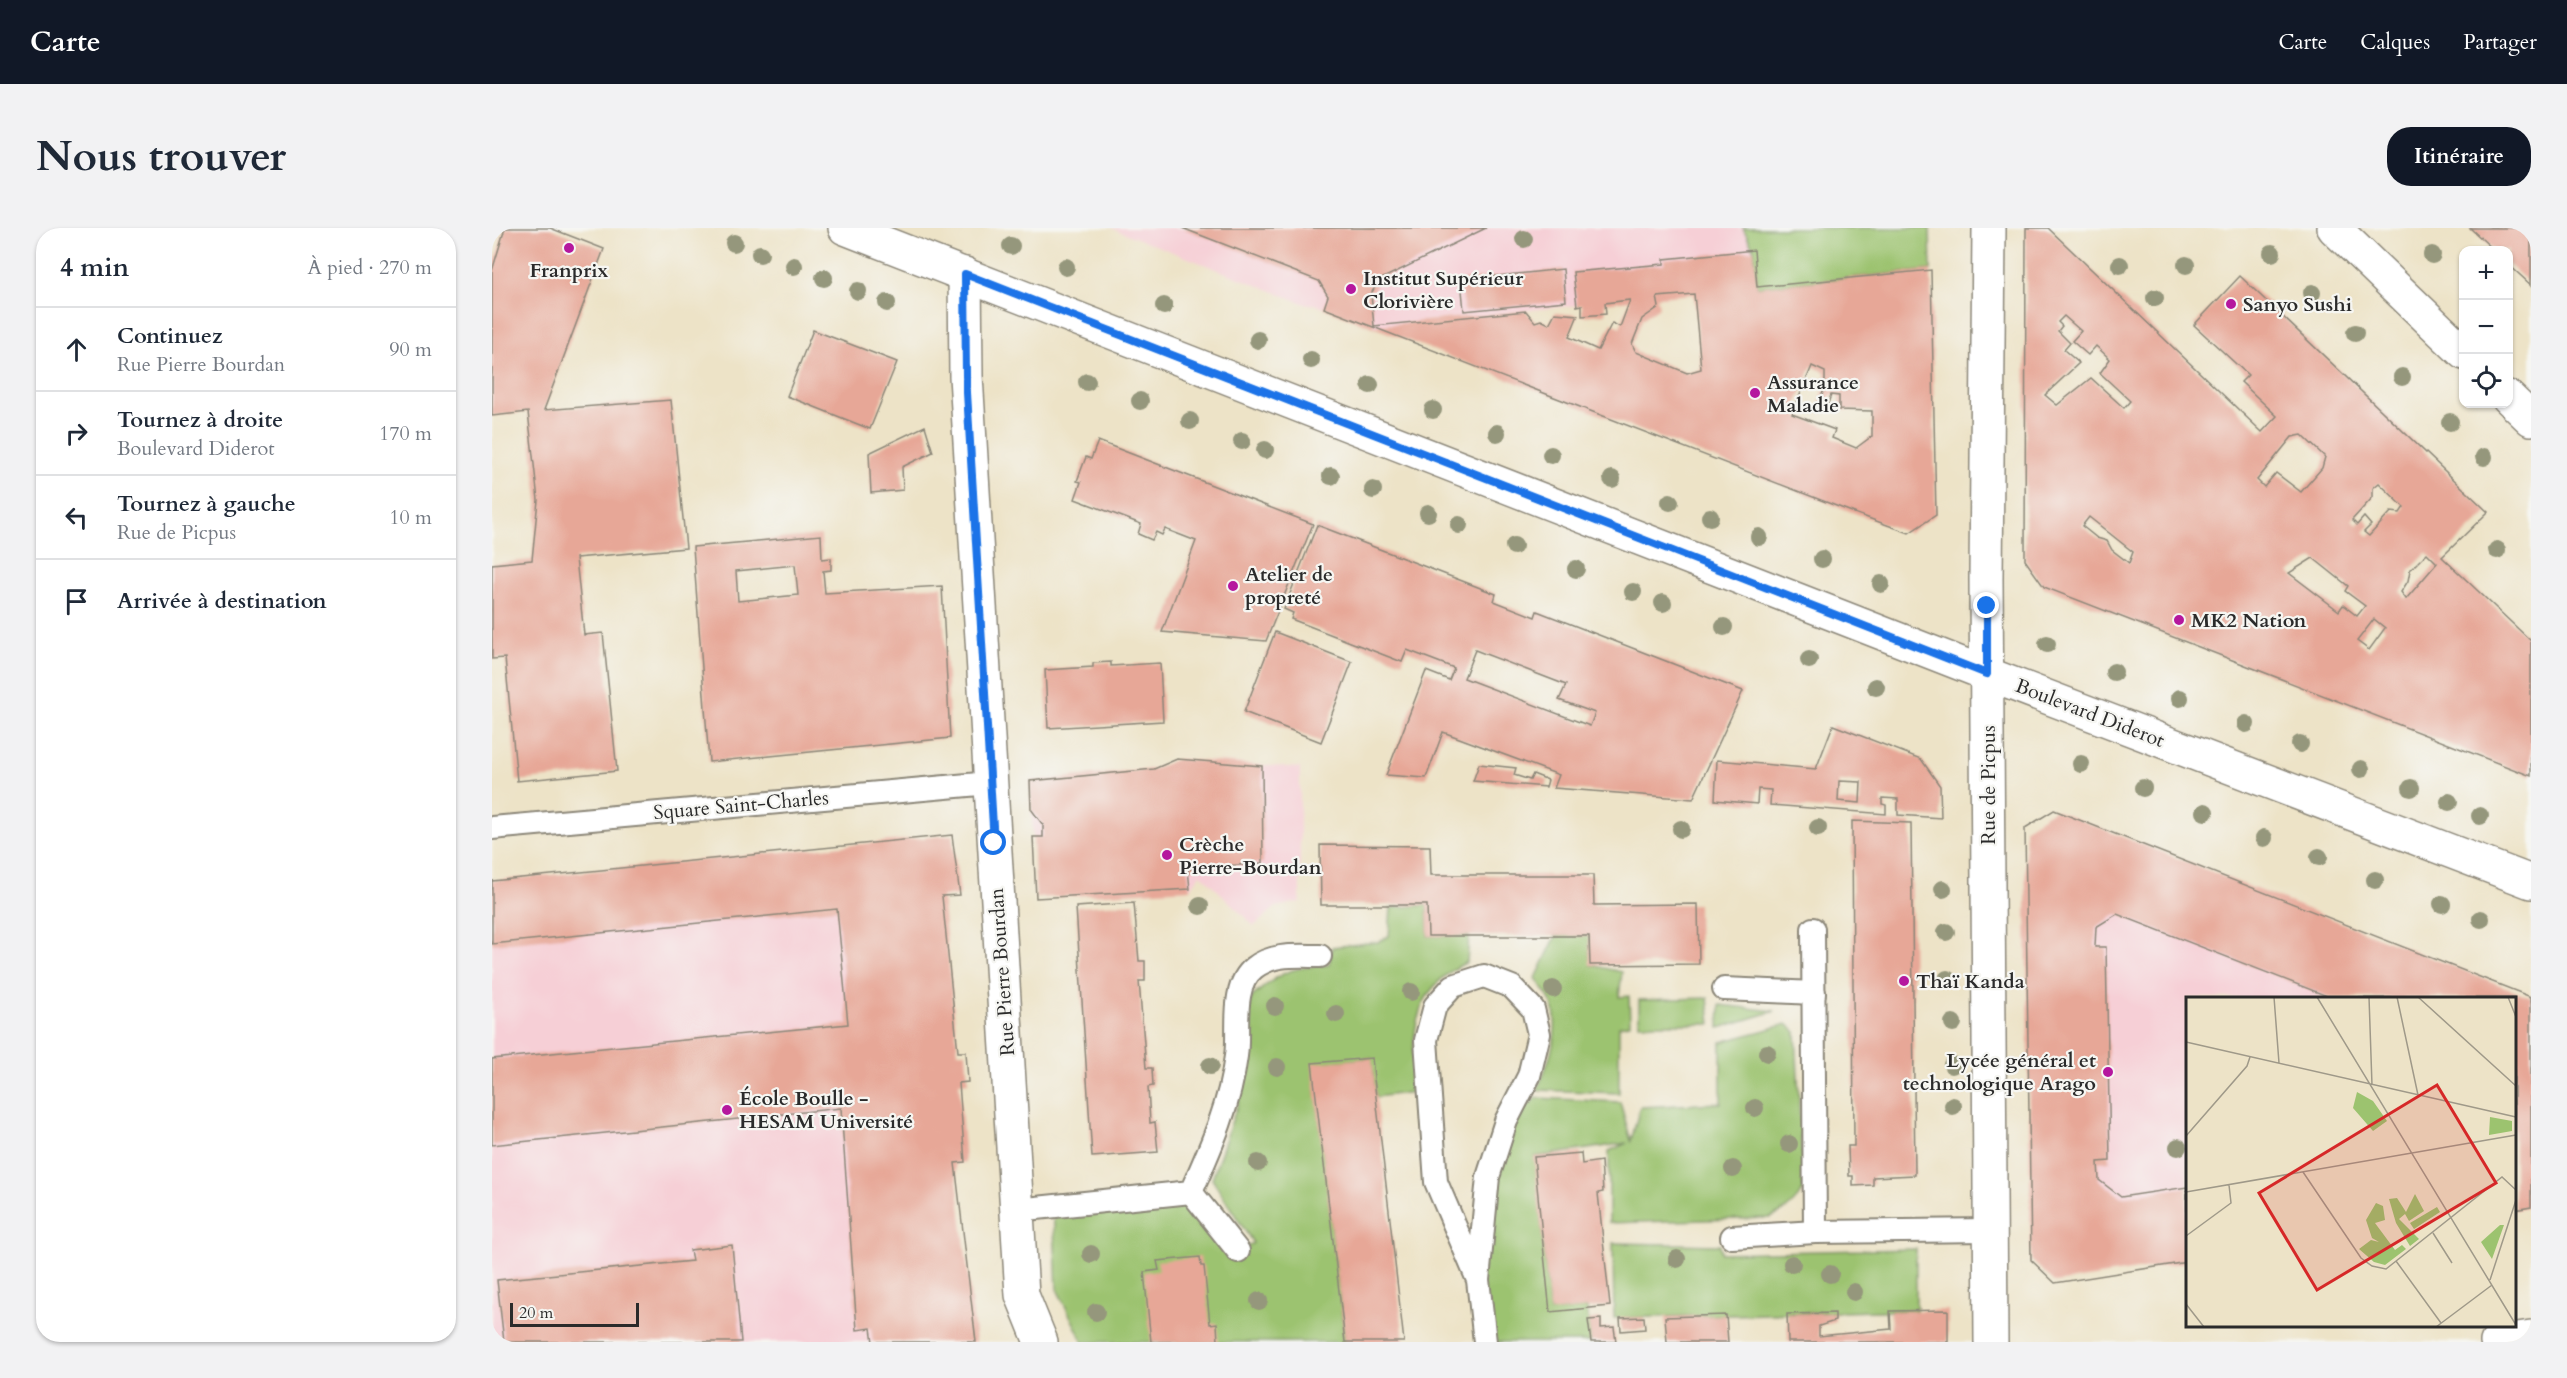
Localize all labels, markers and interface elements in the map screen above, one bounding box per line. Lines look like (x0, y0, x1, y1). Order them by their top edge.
text: Carte (30, 23, 101, 61)
text: Carte (2278, 28, 2327, 57)
text: Calques (2360, 28, 2430, 57)
text: Partager (2463, 28, 2537, 57)
button: Itinéraire (2387, 127, 2531, 186)
text: Nous trouver (36, 128, 286, 185)
marker: Franprix (562, 241, 576, 255)
map controls (2459, 246, 2513, 408)
button: + (2459, 246, 2513, 300)
text: 4 min (60, 250, 129, 285)
text: À pied · 270 m (308, 254, 432, 281)
place label: Franprix (530, 257, 609, 284)
place label: Institut Supérieur Clorivière (1363, 265, 1524, 315)
marker: Institut Supérieur Clorivière (1344, 282, 1358, 296)
place label: Sanyo Sushi (2243, 291, 2352, 318)
marker: Sanyo Sushi (2224, 297, 2238, 311)
button: − (2459, 300, 2513, 354)
text: Continuez (117, 321, 223, 351)
icon: ahead (60, 333, 93, 366)
text: 90 m (389, 336, 432, 363)
text: Rue Pierre Bourdan (117, 351, 285, 378)
button: locate (2459, 354, 2513, 408)
place label: Assurance Maladie (1767, 369, 1859, 419)
marker: Assurance Maladie (1748, 386, 1762, 400)
text: Tournez à droite (117, 405, 283, 435)
icon: right (60, 417, 93, 450)
text: 170 m (379, 420, 432, 447)
text: Boulevard Diderot (117, 435, 275, 462)
text: Tournez à gauche (117, 489, 296, 519)
icon: left (60, 501, 93, 534)
text: 10 m (389, 504, 432, 531)
text: Rue de Picpus (117, 519, 236, 546)
place label: Atelier de propreté (1245, 561, 1333, 611)
marker: Atelier de propreté (1226, 579, 1240, 593)
icon: arrive (60, 585, 93, 618)
text: Arrivée à destination (117, 586, 327, 616)
route end (1973, 592, 1999, 618)
place label: MK2 Nation (2191, 607, 2307, 634)
marker: MK2 Nation (2172, 613, 2186, 627)
street label: Boulevard Diderot (2012, 672, 2169, 754)
street label: Rue de Picpus (1975, 725, 2002, 845)
street label: Square Saint-Charles (652, 784, 830, 826)
route start (980, 829, 1006, 855)
place label: Crèche Pierre-Bourdan (1179, 831, 1322, 881)
marker: Crèche Pierre-Bourdan (1160, 848, 1174, 862)
street label: Rue Pierre Bourdan (983, 887, 1021, 1057)
place label: Thaï Kanda (1916, 968, 2025, 995)
marker: Thaï Kanda (1897, 974, 1911, 988)
inset map (2186, 997, 2516, 1327)
place label: Lycée général et technologique Arago (1903, 1047, 2096, 1097)
marker: Lycée général et technologique Arago (2101, 1065, 2115, 1079)
place label: École Boulle - HESAM Université (739, 1085, 913, 1135)
marker: École Boulle - HESAM Université (720, 1103, 734, 1117)
scale bar (510, 1300, 639, 1328)
text: 20 m (519, 1302, 553, 1324)

